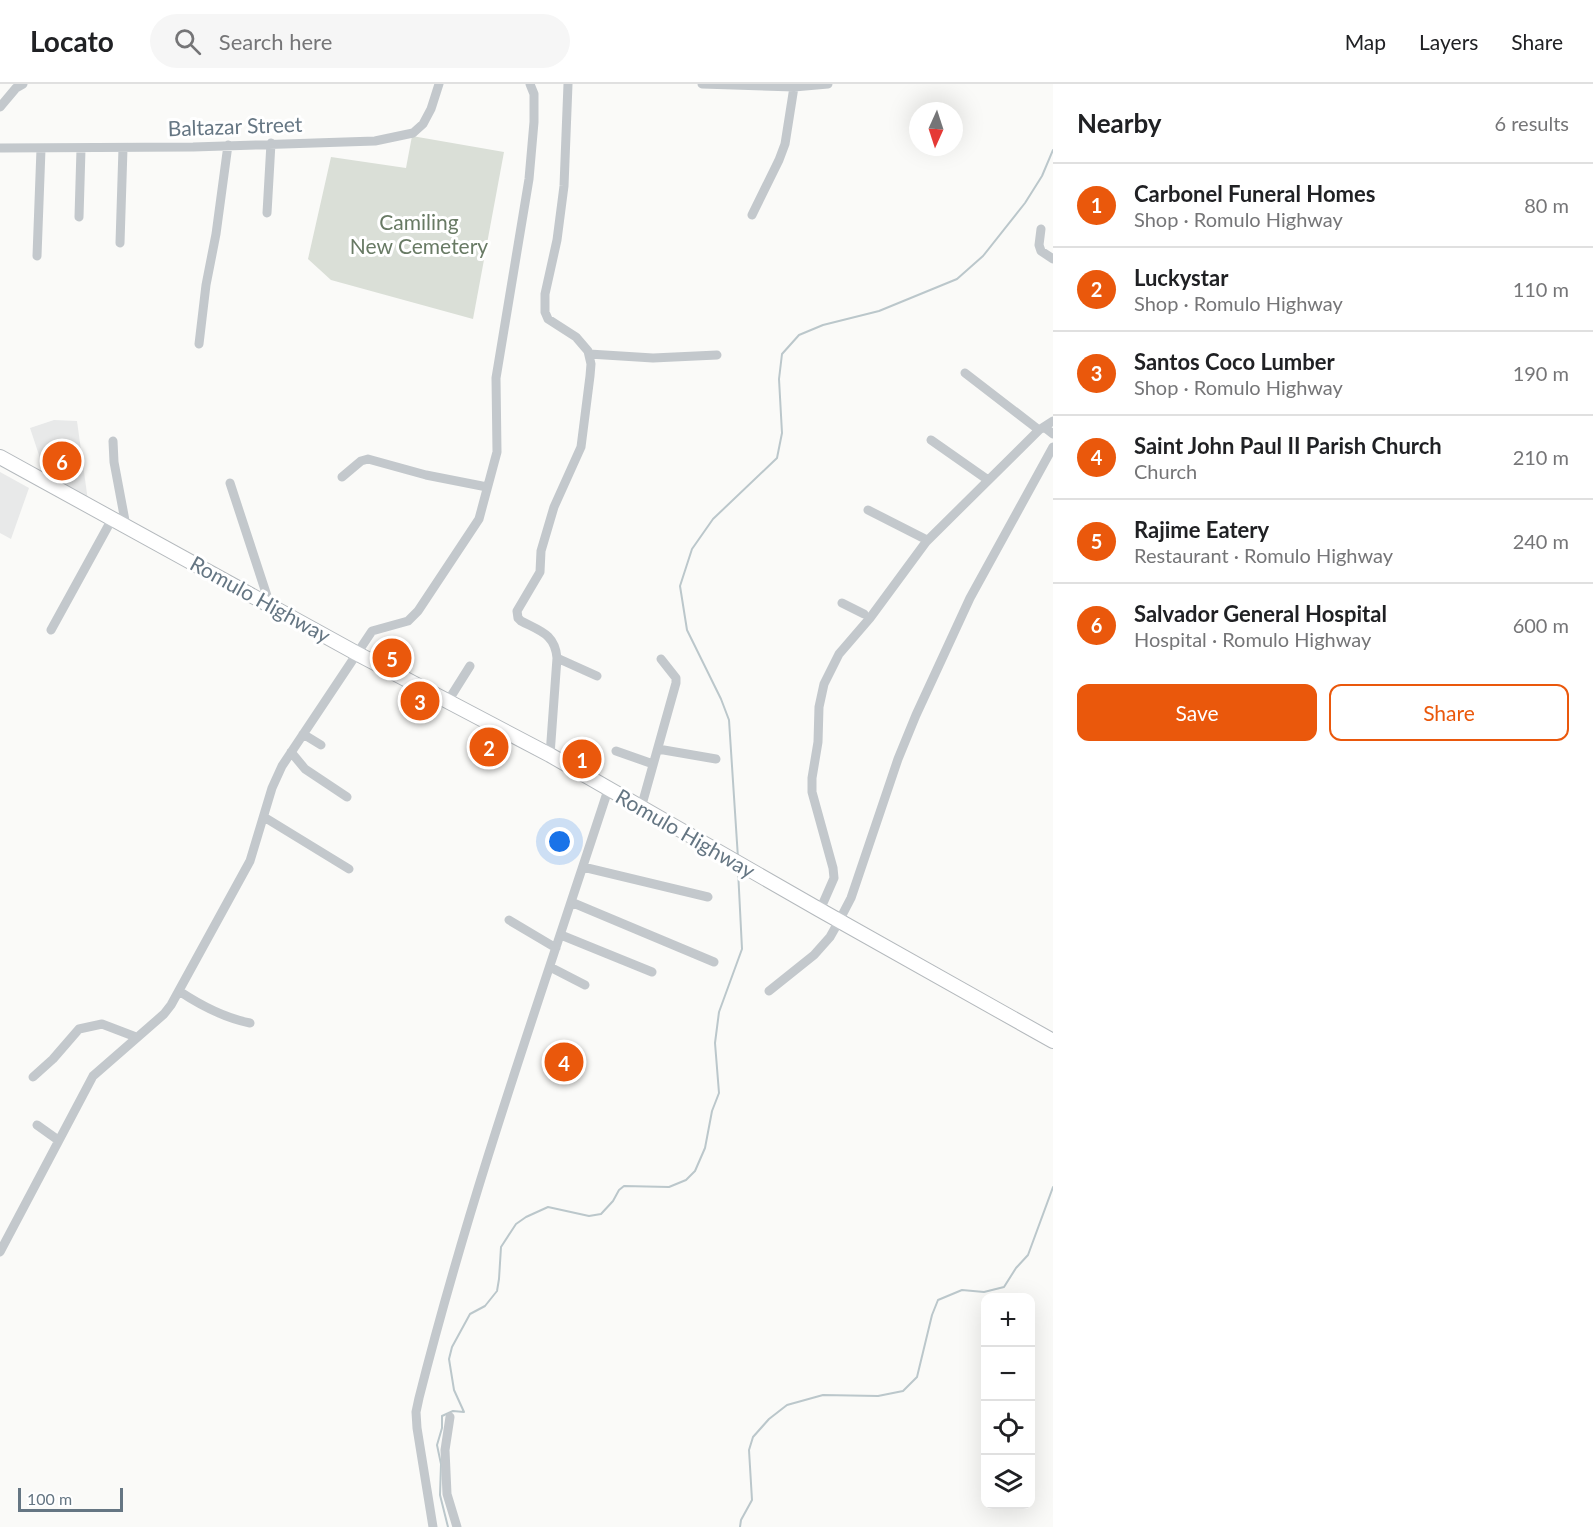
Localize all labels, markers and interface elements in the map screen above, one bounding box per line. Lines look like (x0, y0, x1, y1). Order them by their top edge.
search box (150, 14, 570, 68)
text: Locato (30, 24, 114, 58)
icon: search (171, 25, 204, 58)
text: Search here (219, 28, 332, 55)
text: Map (1345, 29, 1386, 54)
text: Layers (1419, 29, 1478, 54)
text: Share (1511, 29, 1563, 54)
north arrow (909, 102, 963, 156)
text: Nearby (1077, 107, 1162, 139)
street label: Baltazar Street (167, 111, 303, 140)
text: 6 results (1494, 111, 1569, 135)
text: Carbonel Funeral Homes (1134, 180, 1375, 207)
text: 1 (1091, 193, 1102, 217)
text: 80 m (1524, 193, 1569, 217)
text: Shop · Romulo Highway (1134, 207, 1343, 231)
park label: Camiling New Cemetery (350, 209, 488, 258)
text: Luckystar (1134, 264, 1228, 291)
text: 2 (1091, 277, 1102, 301)
text: 110 m (1513, 277, 1569, 301)
text: Shop · Romulo Highway (1134, 291, 1343, 315)
text: Santos Coco Lumber (1134, 348, 1335, 375)
text: 3 (1091, 361, 1102, 385)
text: 190 m (1513, 361, 1569, 385)
text: Shop · Romulo Highway (1134, 375, 1343, 399)
text: Saint John Paul II Parish Church (1134, 432, 1442, 459)
pin: 6 (42, 438, 82, 484)
text: 4 (1091, 445, 1102, 469)
text: 210 m (1513, 445, 1569, 469)
text: Church (1134, 459, 1197, 483)
text: Rajime Eatery (1134, 516, 1269, 543)
text: 5 (1091, 529, 1102, 553)
text: 240 m (1513, 529, 1569, 553)
text: Restaurant · Romulo Highway (1134, 543, 1393, 567)
street label: Romulo Highway (186, 550, 335, 648)
text: Salvador General Hospital (1134, 600, 1387, 627)
text: 6 (1091, 613, 1102, 637)
text: 600 m (1513, 613, 1569, 637)
text: Hospital · Romulo Highway (1134, 627, 1371, 651)
pin: 5 (372, 636, 412, 680)
pin: 3 (400, 678, 440, 724)
button: Save (1077, 684, 1317, 741)
button: Share (1329, 684, 1569, 741)
pin: 2 (470, 724, 508, 770)
pin: 1 (562, 736, 602, 782)
street label: Romulo Highway (612, 783, 760, 883)
your location (545, 827, 574, 856)
pin: 4 (544, 1040, 584, 1084)
map controls (981, 1293, 1035, 1509)
button: + (981, 1293, 1035, 1347)
button: − (981, 1347, 1035, 1401)
button: locate (981, 1401, 1035, 1455)
button: layers (981, 1455, 1035, 1509)
scale bar (18, 1485, 123, 1512)
text: 100 m (27, 1489, 72, 1508)

